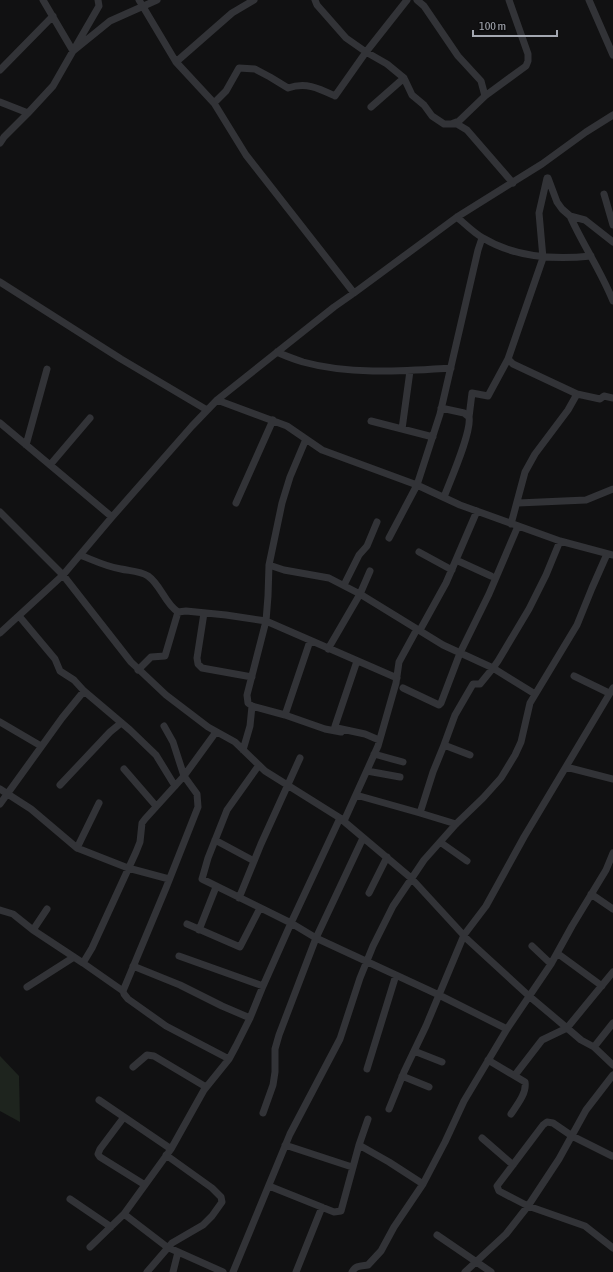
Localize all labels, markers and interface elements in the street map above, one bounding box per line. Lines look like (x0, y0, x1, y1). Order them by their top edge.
scale bar (473, 12, 557, 38)
text: 100 m (479, 19, 506, 33)

